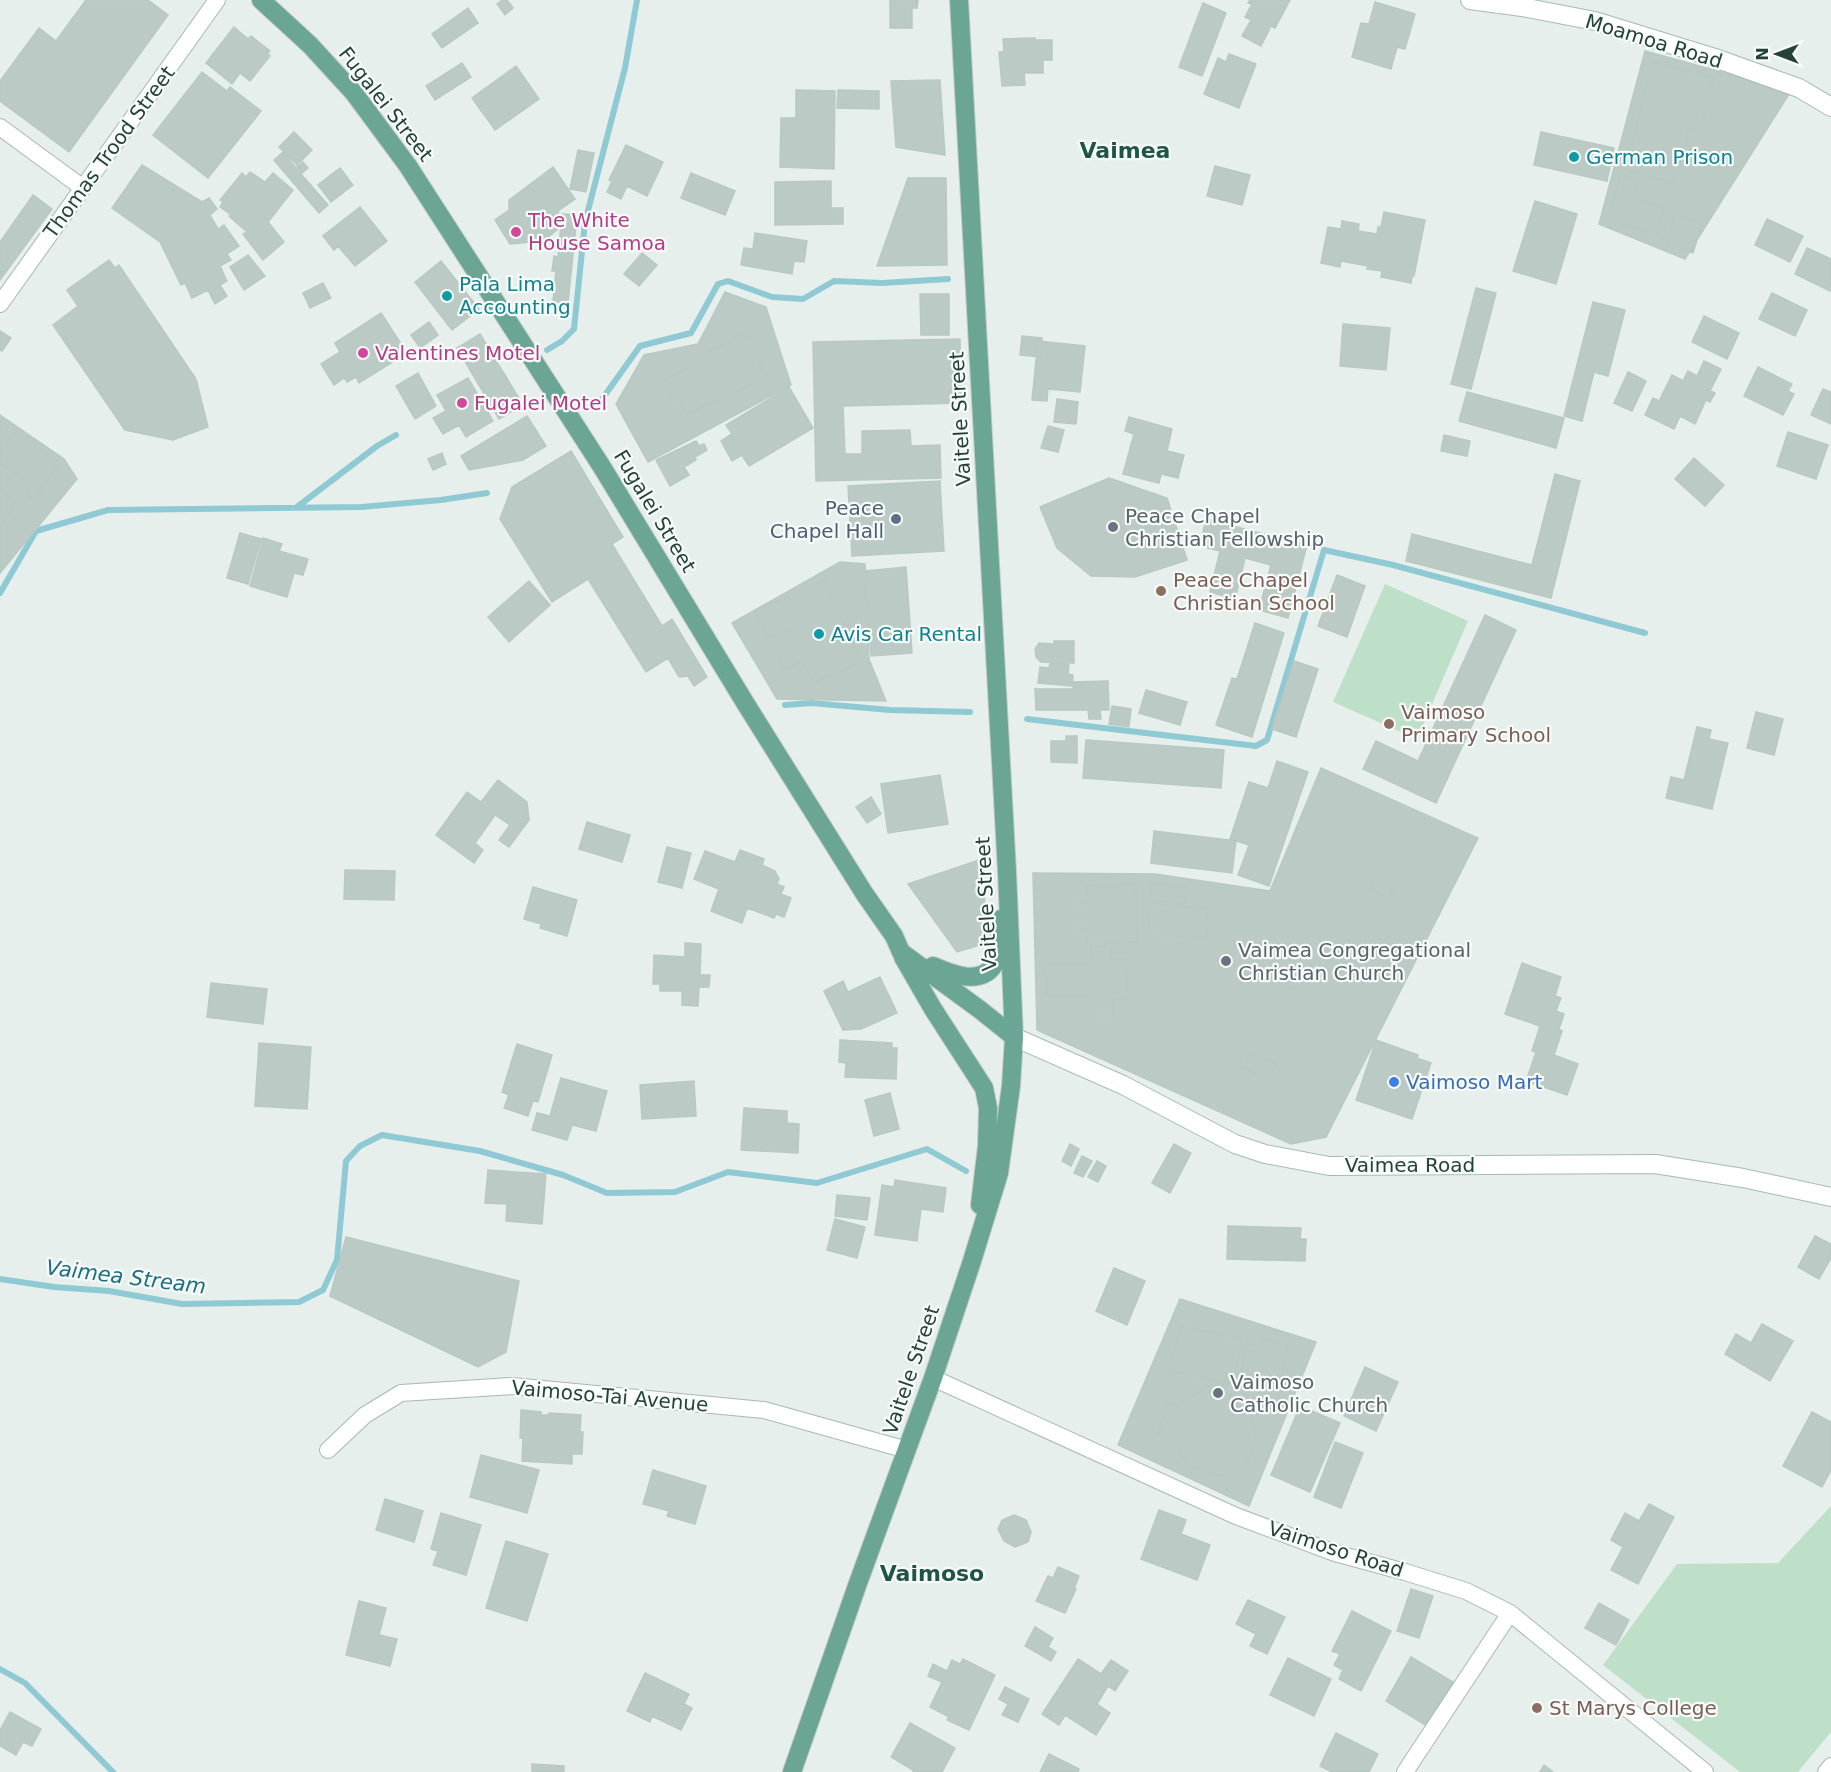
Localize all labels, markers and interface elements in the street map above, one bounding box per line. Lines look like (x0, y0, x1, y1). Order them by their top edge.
street label: Moamoa Road (1582, 9, 1726, 73)
north arrow (1747, 24, 1807, 84)
street label: Fugalei Street (334, 42, 438, 166)
text: N (1753, 47, 1772, 61)
street label: Thomas Trood Street (38, 61, 180, 244)
district label: Vaimea (1080, 138, 1170, 163)
place label: German Prison (1586, 145, 1733, 169)
marker: German Prison (1567, 150, 1581, 164)
place label: The White House Samoa (527, 208, 666, 255)
marker: The White House Samoa (509, 225, 523, 239)
place label: Pala Lima Accounting (459, 272, 571, 319)
marker: Pala Lima Accounting (440, 289, 454, 303)
place label: Valentines Motel (375, 341, 540, 365)
marker: Valentines Motel (356, 346, 370, 360)
street label: Vaitele Street (944, 351, 976, 487)
place label: Fugalei Motel (474, 391, 607, 415)
marker: Fugalei Motel (455, 396, 469, 410)
street label: Fugalei Street (609, 445, 701, 577)
place label: Peace Chapel Hall (770, 496, 884, 543)
place label: Peace Chapel Christian Fellowship (1125, 504, 1324, 551)
marker: Peace Chapel Hall (889, 512, 903, 526)
marker: Peace Chapel Christian Fellowship (1106, 520, 1120, 534)
place label: Peace Chapel Christian School (1173, 568, 1335, 615)
marker: Peace Chapel Christian School (1154, 584, 1168, 598)
place label: Avis Car Rental (831, 622, 982, 646)
marker: Avis Car Rental (812, 627, 826, 641)
place label: Vaimoso Primary School (1401, 700, 1551, 747)
marker: Vaimoso Primary School (1382, 717, 1396, 731)
street label: Vaitele Street (970, 836, 1002, 972)
place label: Vaimea Congregational Christian Church (1238, 938, 1471, 985)
marker: Vaimea Congregational Christian Church (1219, 954, 1233, 968)
place label: Vaimoso Mart (1406, 1070, 1542, 1094)
marker: Vaimoso Mart (1387, 1075, 1401, 1089)
street label: Vaimea Road (1345, 1153, 1475, 1177)
water label: Vaimea Stream (45, 1255, 207, 1299)
street label: Vaitele Street (878, 1302, 944, 1438)
place label: Vaimoso Catholic Church (1230, 1370, 1388, 1417)
street label: Vaimoso-Tai Avenue (511, 1375, 709, 1417)
marker: Vaimoso Catholic Church (1211, 1386, 1225, 1400)
street label: Vaimoso Road (1265, 1516, 1407, 1582)
district label: Vaimoso (880, 1561, 984, 1586)
place label: St Marys College (1549, 1696, 1717, 1720)
marker: St Marys College (1530, 1701, 1544, 1715)

